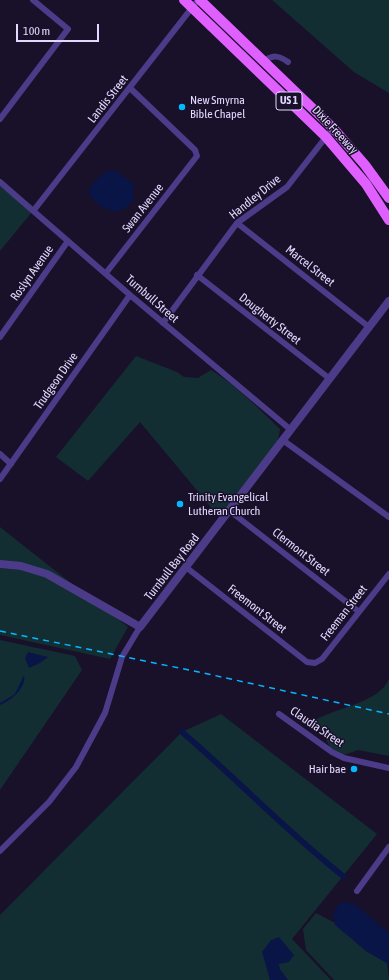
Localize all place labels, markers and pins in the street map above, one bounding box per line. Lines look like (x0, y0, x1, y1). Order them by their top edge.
place label: New Smyrna Bible Chapel (190, 93, 245, 121)
marker: New Smyrna Bible Chapel (177, 102, 187, 112)
place label: Trinity Evangelical Lutheran Church (188, 490, 268, 518)
marker: Trinity Evangelical Lutheran Church (175, 499, 185, 509)
place label: Hair bae (309, 762, 346, 776)
marker: Hair bae (349, 764, 359, 774)

